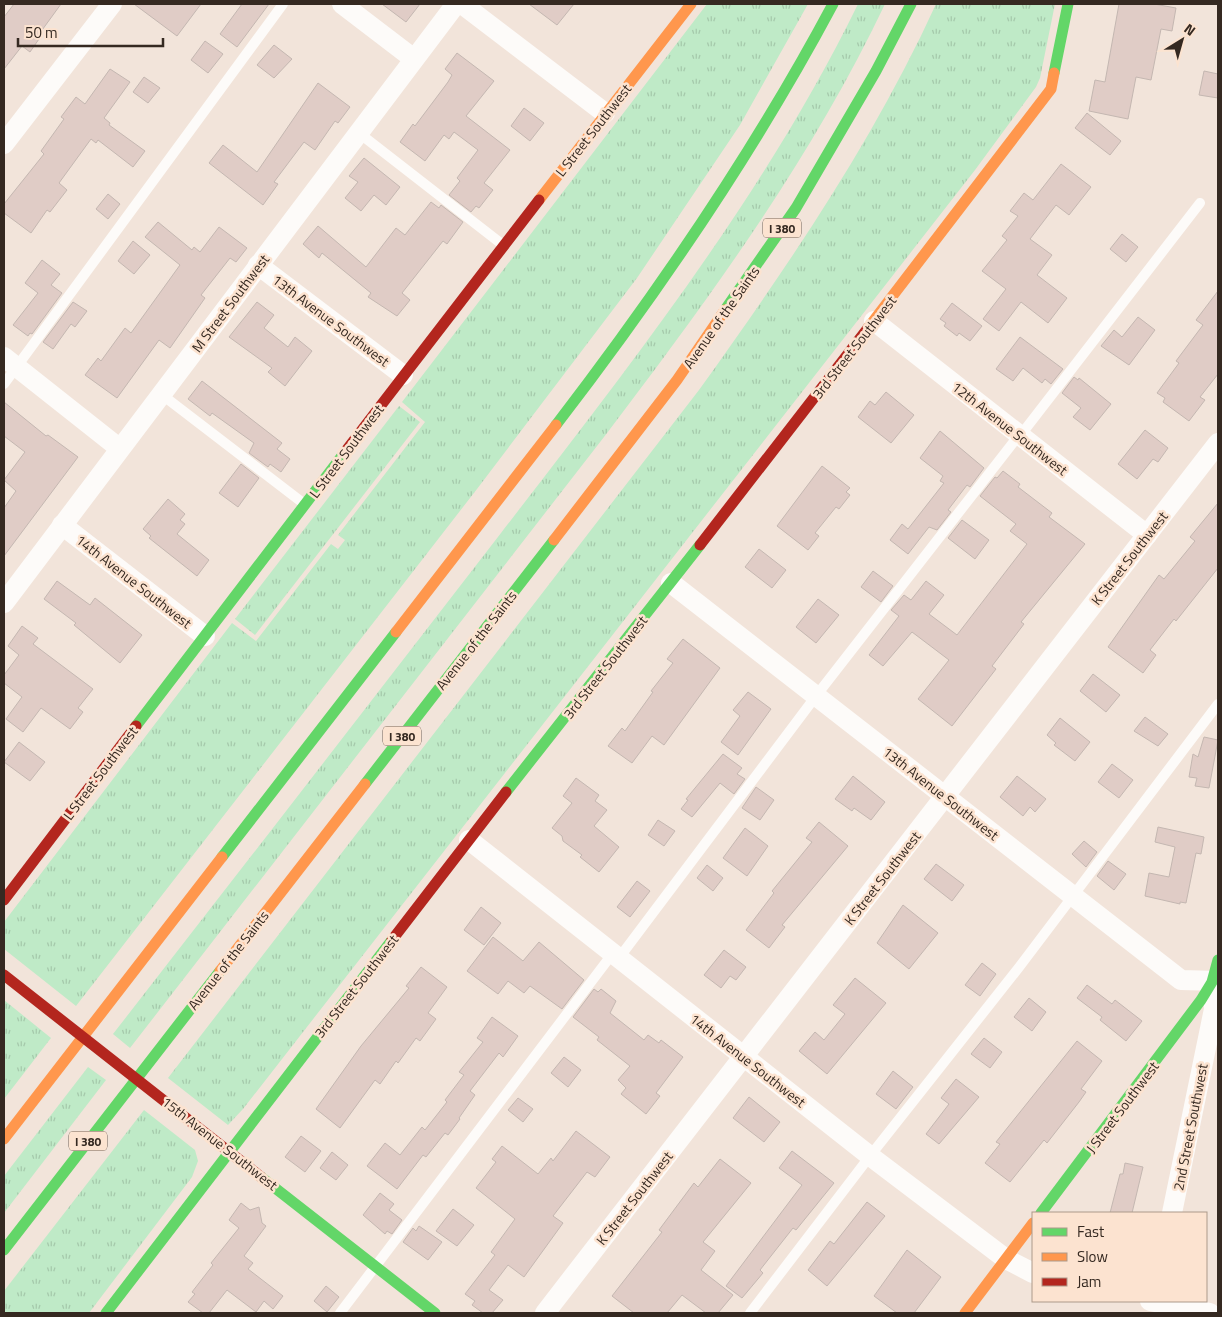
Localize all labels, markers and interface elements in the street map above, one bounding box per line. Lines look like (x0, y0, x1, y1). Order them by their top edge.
scale bar (18, 15, 162, 47)
north arrow (1157, 15, 1207, 65)
text: N (1180, 18, 1200, 41)
text: 50 m (25, 21, 58, 44)
street label: L Street Southwest (550, 79, 636, 181)
road number: I 380 (763, 218, 801, 238)
street label: M Street Southwest (186, 250, 274, 356)
street label: Avenue of the Saints (678, 261, 764, 373)
street label: 13th Avenue Southwest (268, 269, 394, 371)
street label: 3rd Street Southwest (807, 291, 901, 403)
street label: 12th Avenue Southwest (948, 376, 1072, 480)
street label: L Street Southwest (304, 400, 388, 502)
street label: K Street Southwest (1086, 507, 1172, 609)
street label: 14th Avenue Southwest (72, 529, 196, 633)
street label: Avenue of the Saints (430, 586, 522, 694)
street label: 3rd Street Southwest (558, 611, 652, 723)
street label: L Street Southwest (58, 722, 142, 824)
road number: I 380 (383, 726, 421, 746)
street label: 13th Avenue Southwest (879, 741, 1003, 845)
street label: K Street Southwest (839, 827, 925, 929)
street label: Avenue of the Saints (182, 906, 274, 1014)
street label: 3rd Street Southwest (309, 930, 403, 1042)
street label: 14th Avenue Southwest (686, 1008, 810, 1112)
street label: J Street Southwest (1080, 1057, 1164, 1157)
street label: 2nd Street Southwest (1167, 1062, 1213, 1192)
street label: 15th Avenue Southwest (158, 1091, 282, 1195)
road number: I 380 (69, 1132, 107, 1150)
street label: K Street Southwest (591, 1147, 677, 1249)
legend (1032, 1212, 1207, 1302)
text: Fast (1077, 1220, 1105, 1243)
text: Slow (1077, 1245, 1108, 1268)
text: Jam (1077, 1270, 1101, 1293)

